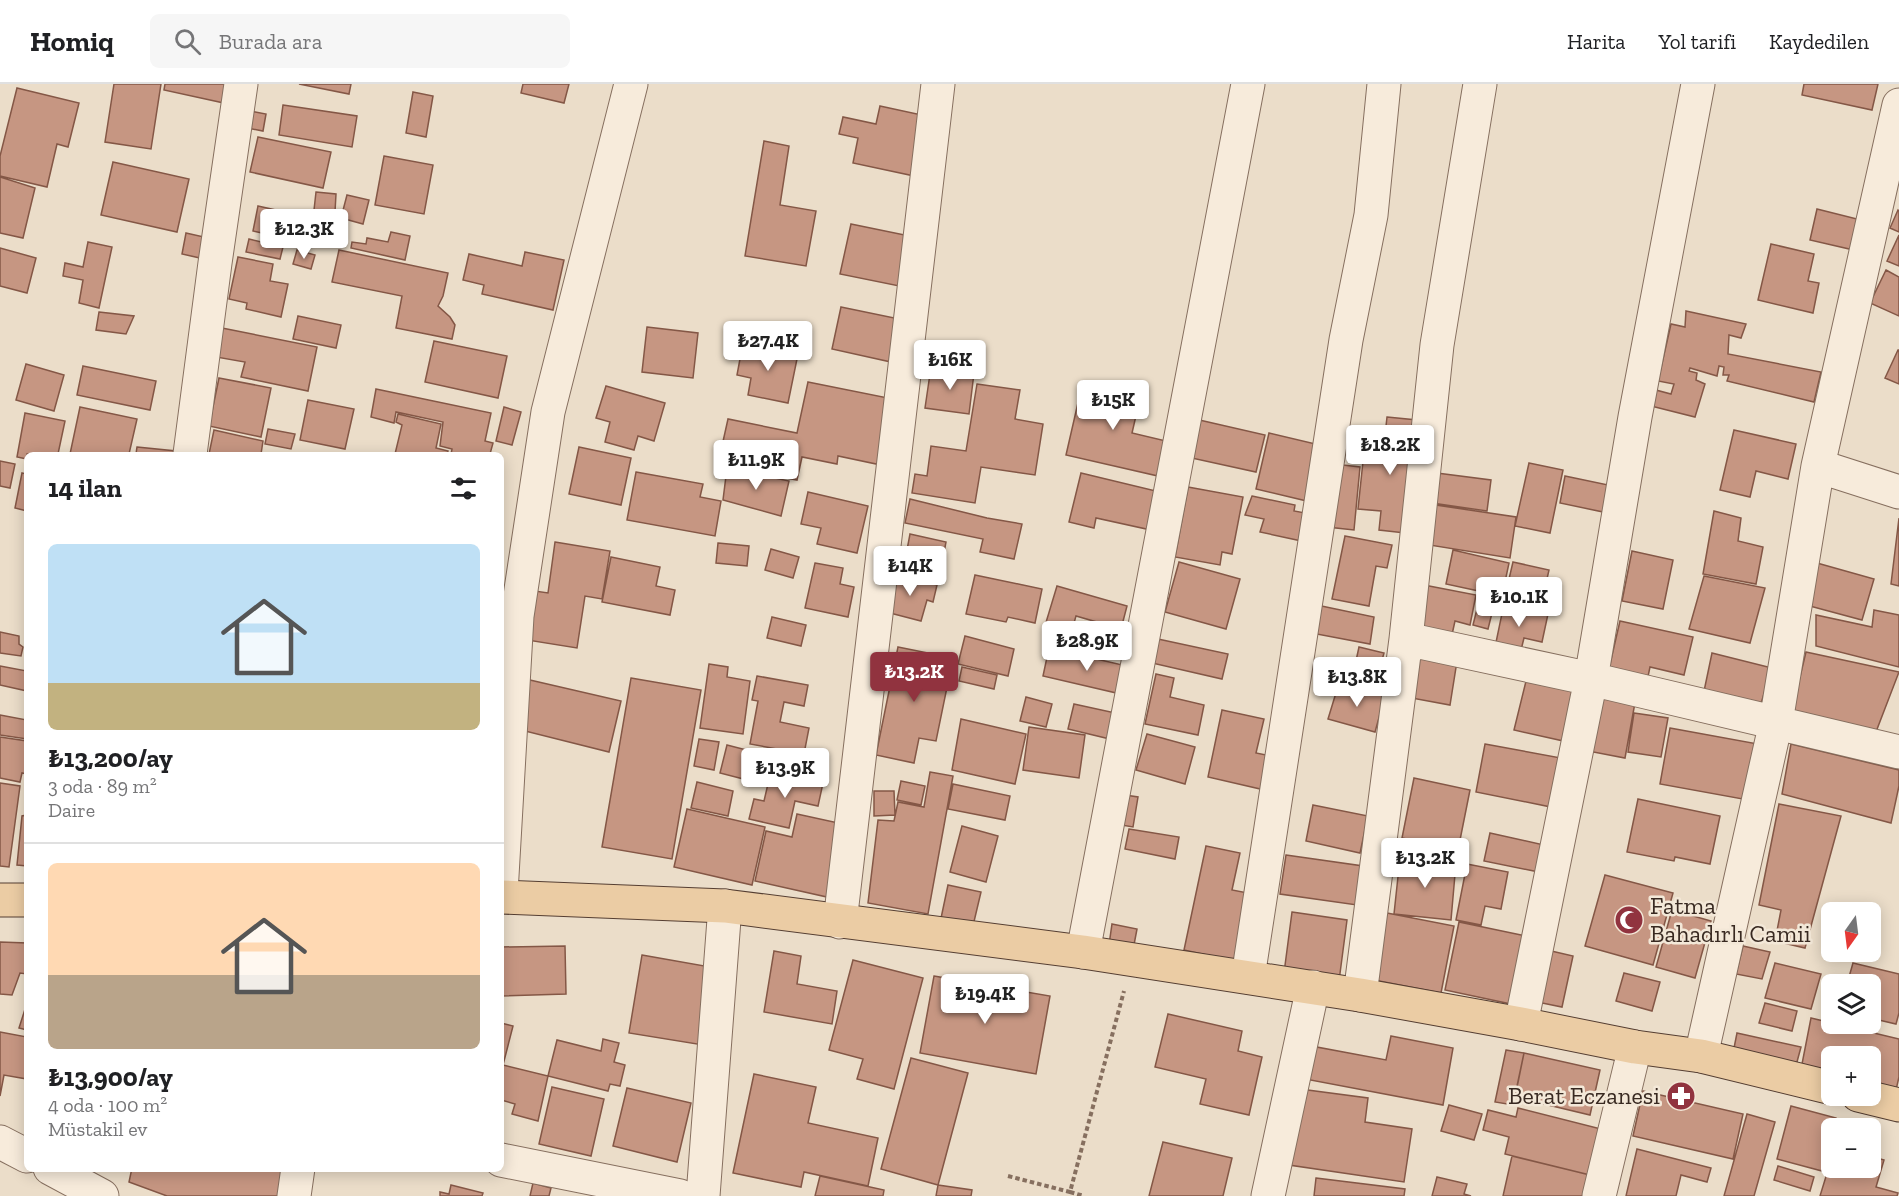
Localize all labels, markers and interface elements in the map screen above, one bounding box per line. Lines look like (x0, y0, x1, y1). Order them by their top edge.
search box (150, 14, 570, 68)
text: Homiq (30, 25, 114, 58)
icon: search (171, 25, 204, 58)
text: Burada ara (219, 28, 322, 55)
text: Harita (1567, 29, 1625, 54)
text: Yol tarifi (1658, 29, 1736, 54)
text: Kaydedilen (1769, 29, 1869, 54)
pin: ₺12.3K (255, 209, 353, 260)
text: ₺12.3K (274, 216, 334, 240)
pin: ₺27.4K (719, 321, 817, 372)
text: ₺27.4K (737, 328, 799, 352)
pin: ₺16K (914, 340, 986, 391)
text: ₺16K (928, 347, 972, 371)
pin: ₺15K (1077, 380, 1149, 431)
text: ₺15K (1091, 387, 1135, 411)
pin: ₺18.2K (1341, 425, 1439, 476)
text: ₺18.2K (1360, 432, 1420, 456)
pin: ₺11.9K (707, 440, 805, 491)
text: ₺11.9K (728, 447, 785, 471)
text: 14 ilan (48, 472, 122, 504)
icon: filters (447, 472, 480, 505)
pin: ₺14K (874, 546, 946, 597)
text: ₺14K (887, 553, 933, 577)
pin: ₺10.1K (1470, 577, 1568, 628)
icon: home (210, 583, 318, 691)
text: ₺10.1K (1490, 584, 1548, 608)
pin: ₺28.9K (1038, 621, 1136, 672)
text: ₺28.9K (1056, 628, 1118, 652)
pin: ₺13.2K (865, 652, 963, 703)
pin: ₺13.8K (1308, 657, 1406, 708)
text: ₺13.2K (884, 659, 944, 683)
text: ₺13.8K (1327, 664, 1387, 688)
text: ₺13,200/ay (48, 742, 173, 774)
pin: ₺13.9K (736, 748, 834, 799)
text: ₺13.9K (755, 755, 815, 779)
text: 3 oda · 89 m² (48, 774, 157, 798)
text: Daire (48, 798, 95, 822)
pin: ₺13.2K (1376, 838, 1474, 889)
text: ₺13.2K (1395, 845, 1455, 869)
place label: Fatma Bahadırlı Camii (1650, 891, 1811, 948)
icon: home (210, 902, 318, 1010)
north arrow (1821, 902, 1881, 962)
map controls (1821, 902, 1881, 1178)
mosque icon: Fatma Bahadırlı Camii (1613, 904, 1645, 936)
pin: ₺19.4K (936, 974, 1034, 1025)
button: layers (1821, 974, 1881, 1034)
text: ₺19.4K (955, 981, 1015, 1005)
button: + (1821, 1046, 1881, 1106)
text: ₺13,900/ay (48, 1061, 173, 1093)
pharmacy icon: Berat Eczanesi (1665, 1080, 1697, 1112)
place label: Berat Eczanesi (1508, 1081, 1660, 1110)
text: 4 oda · 100 m² (48, 1093, 167, 1117)
text: Müstakil ev (48, 1117, 147, 1141)
button: − (1821, 1118, 1881, 1178)

